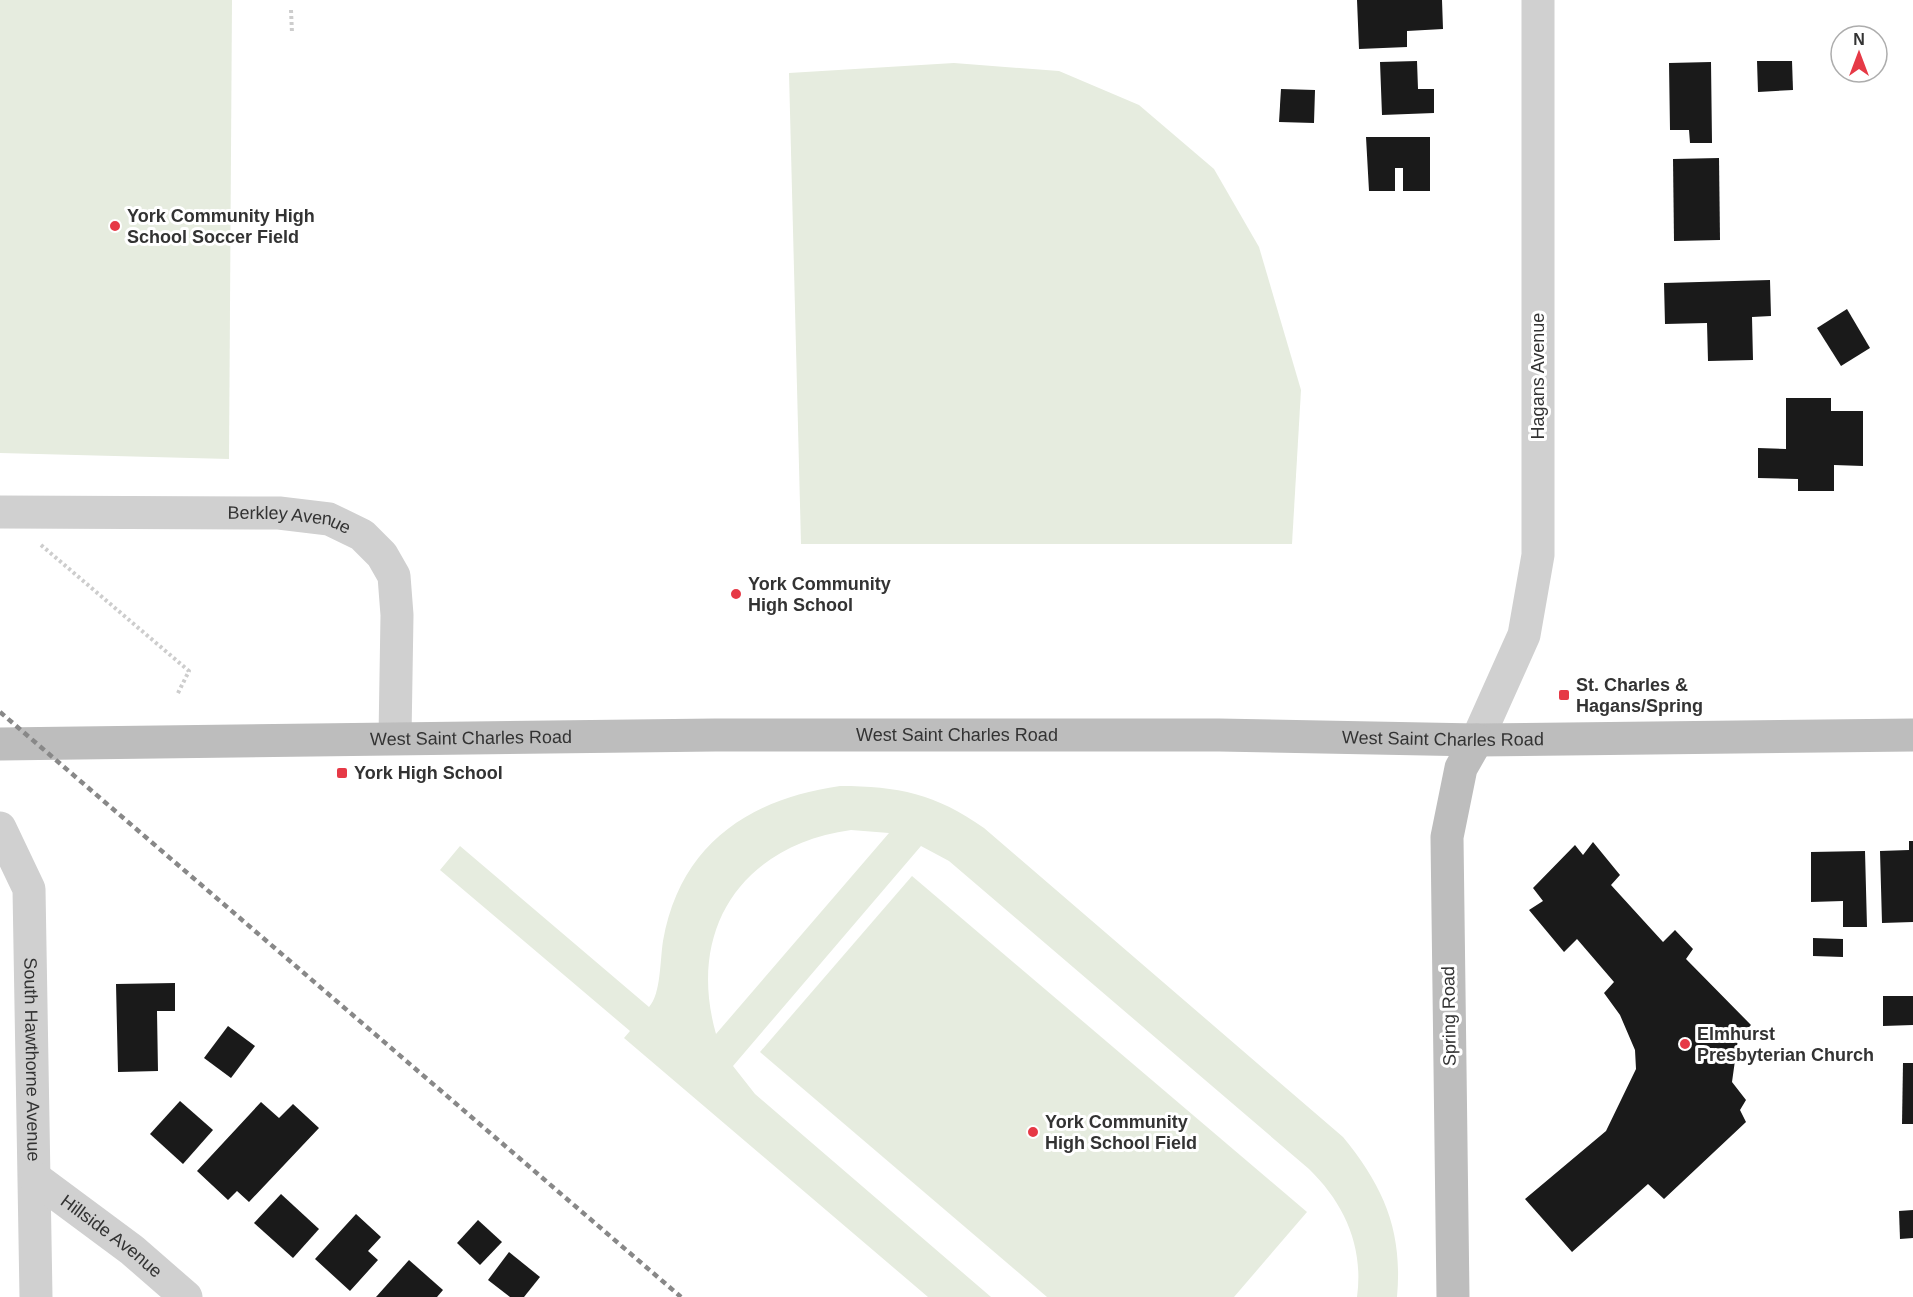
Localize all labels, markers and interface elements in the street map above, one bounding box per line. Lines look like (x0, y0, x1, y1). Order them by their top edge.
north arrow (1829, 24, 1889, 84)
text: N (1853, 31, 1865, 48)
place label: York Community High School Soccer Field (127, 206, 315, 247)
marker: York Community High School Soccer Field (108, 219, 122, 233)
street label: Hagans Avenue (1528, 313, 1548, 439)
street label: Berkley Avenue (228, 503, 354, 538)
place label: York Community High School (748, 574, 891, 615)
marker: York Community High School (729, 587, 743, 601)
place label: St. Charles & Hagans/Spring (1576, 675, 1703, 716)
marker: St. Charles & Hagans/Spring (1557, 688, 1571, 702)
street label: West Saint Charles Road (856, 725, 1058, 745)
street label: West Saint Charles Road (370, 727, 572, 749)
street label: West Saint Charles Road (1342, 727, 1544, 750)
place label: York High School (354, 763, 503, 783)
marker: York High School (335, 766, 349, 780)
street label: South Hawthorne Avenue (20, 957, 44, 1162)
street label: Spring Road (1438, 966, 1460, 1066)
place label: Elmhurst Presbyterian Church (1697, 1024, 1874, 1065)
marker: Elmhurst Presbyterian Church (1678, 1037, 1692, 1051)
place label: York Community High School Field (1045, 1112, 1197, 1153)
marker: York Community High School Field (1026, 1125, 1040, 1139)
street label: Hillside Avenue (57, 1191, 166, 1282)

